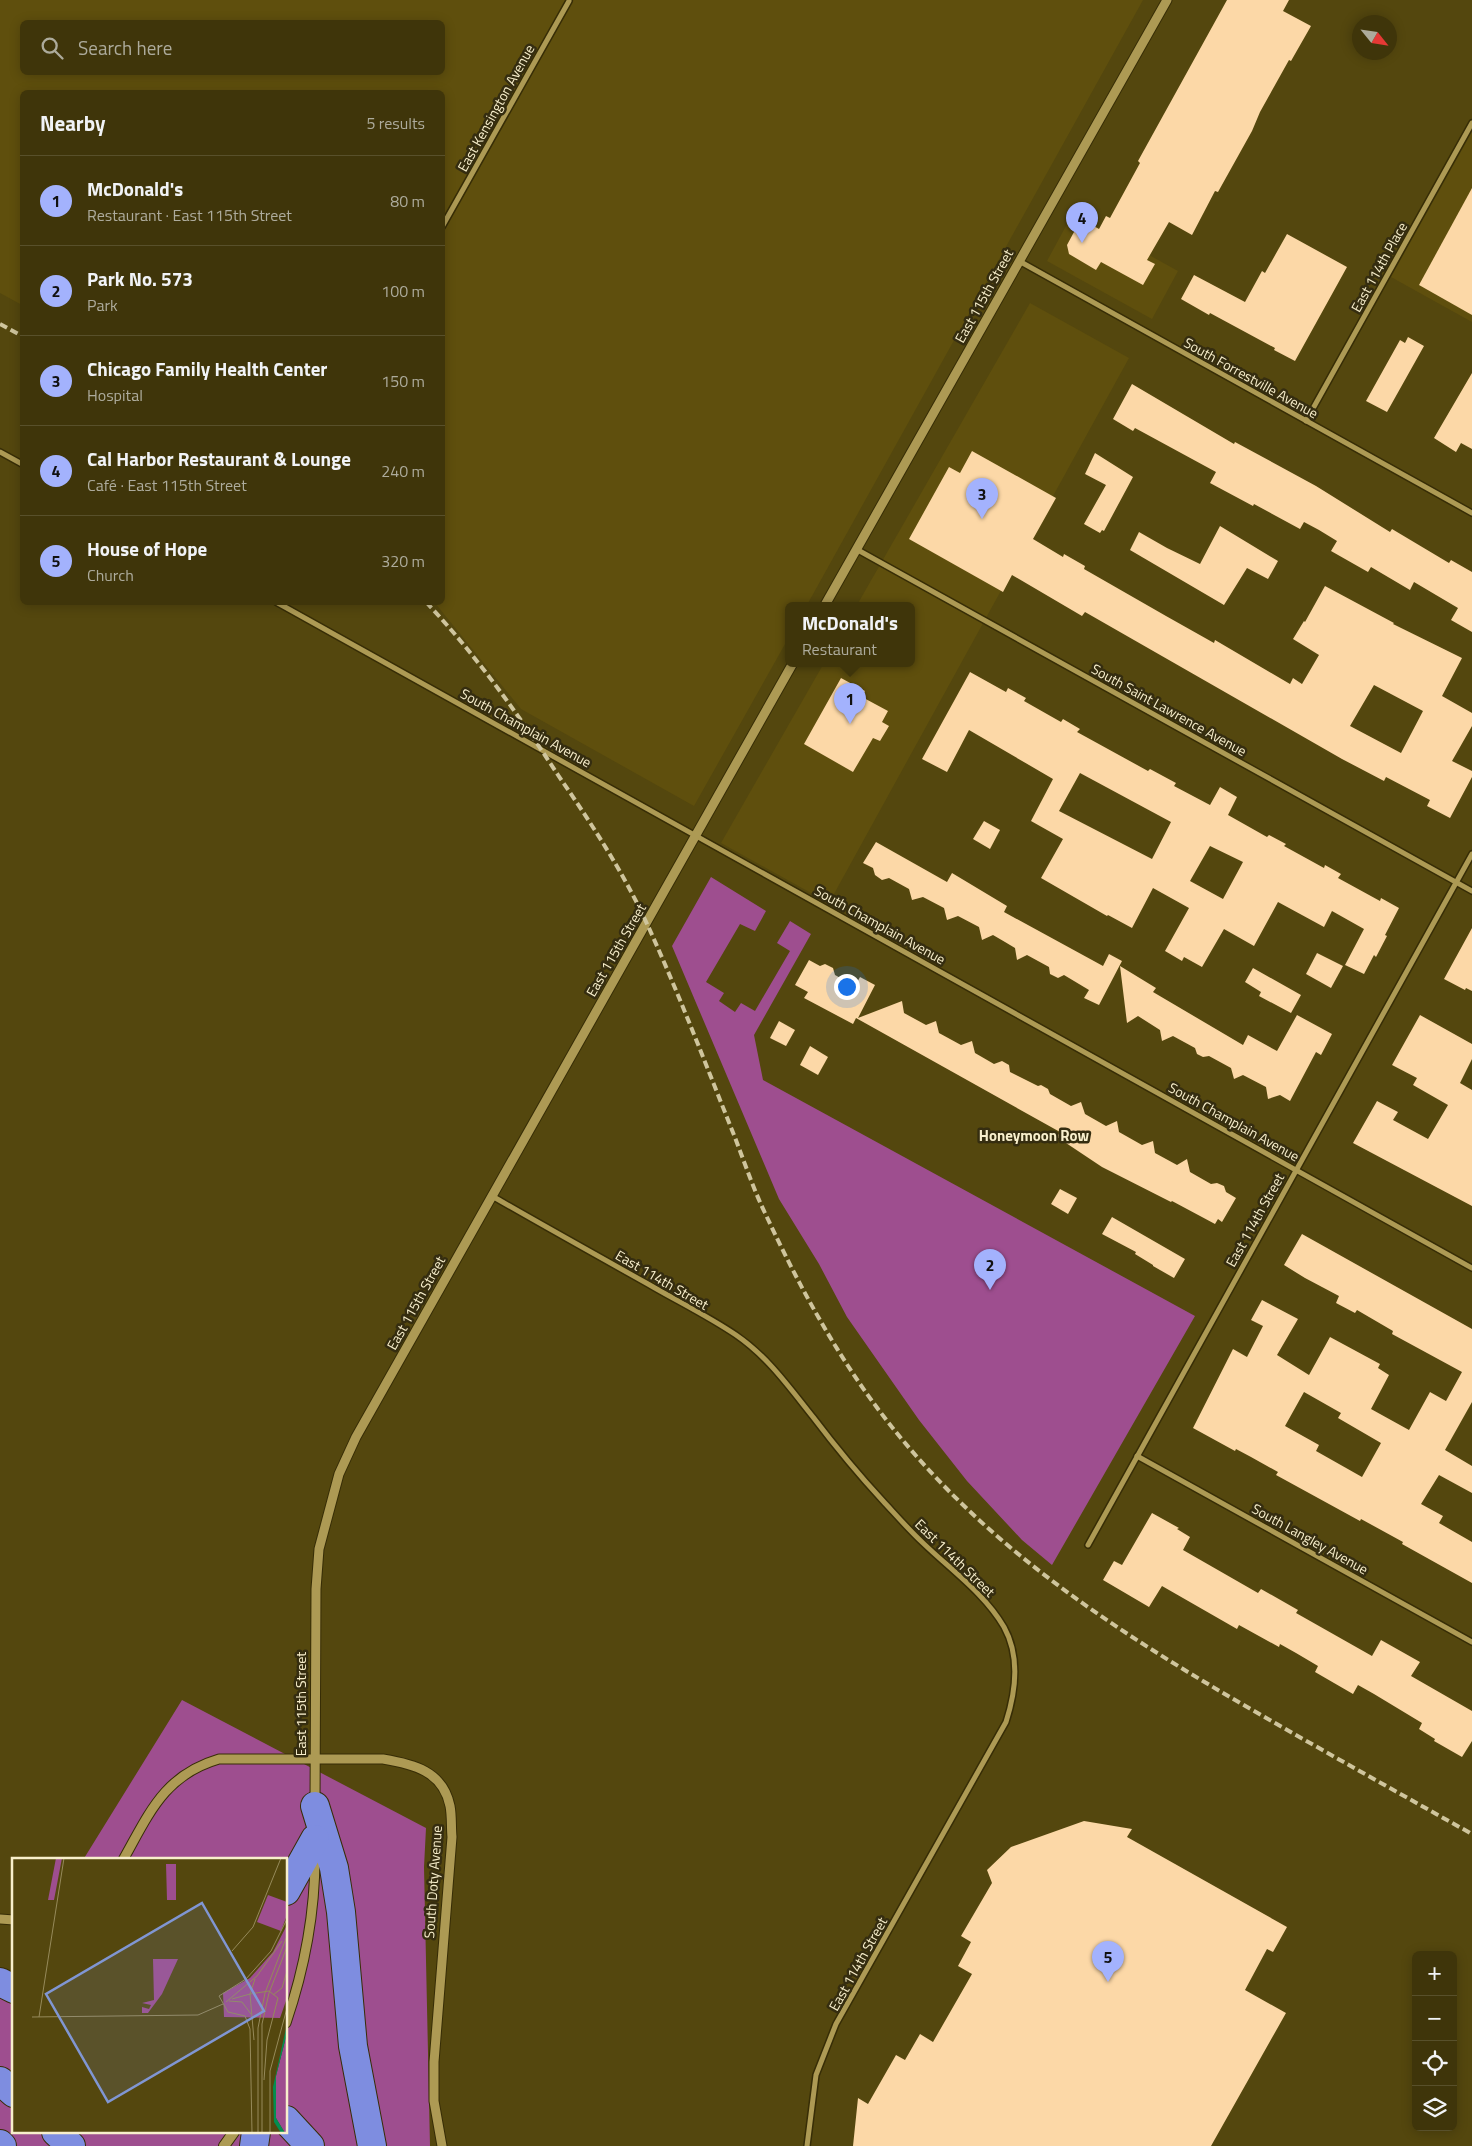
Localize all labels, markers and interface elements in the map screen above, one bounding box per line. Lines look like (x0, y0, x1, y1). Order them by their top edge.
north arrow (1352, 15, 1397, 60)
search box (20, 20, 445, 75)
text: Search here (78, 33, 172, 62)
icon: search (38, 34, 66, 62)
street label: East Kensington Avenue (452, 40, 539, 175)
text: Nearby (40, 107, 105, 139)
text: 5 results (366, 111, 425, 135)
text: McDonald's (87, 174, 183, 203)
text: 1 (52, 189, 60, 213)
text: 80 m (390, 189, 425, 213)
pin: 4 (1066, 202, 1098, 243)
text: Restaurant · East 115th Street (87, 203, 292, 227)
street label: East 114th Place (1345, 218, 1412, 316)
street label: East 115th Street (949, 245, 1018, 346)
text: Park No. 573 (87, 264, 193, 293)
text: 2 (52, 279, 60, 303)
text: 100 m (381, 279, 425, 303)
text: Park (87, 293, 118, 317)
street label: South Forrestville Avenue (1180, 332, 1322, 423)
text: Chicago Family Health Center (87, 354, 327, 383)
text: 3 (52, 369, 60, 393)
text: 150 m (381, 369, 425, 393)
text: Hospital (87, 383, 143, 407)
text: Cal Harbor Restaurant & Lounge (87, 444, 351, 473)
text: 4 (52, 459, 60, 483)
text: 240 m (381, 459, 425, 483)
text: Café · East 115th Street (87, 473, 247, 497)
pin: 3 (966, 478, 998, 519)
text: House of Hope (87, 534, 207, 563)
text: 5 (52, 549, 60, 573)
text: 320 m (381, 549, 425, 573)
text: Church (87, 563, 134, 587)
popup (785, 602, 915, 667)
text: McDonald's (802, 608, 898, 637)
text: Restaurant (802, 637, 877, 661)
street label: South Saint Lawrence Avenue (1088, 658, 1251, 761)
street label: South Champlain Avenue (457, 683, 596, 772)
pin: 1 (834, 683, 866, 724)
street label: South Champlain Avenue (811, 880, 950, 969)
street label: East 115th Street (580, 899, 651, 1000)
your location (834, 974, 860, 1000)
street label: South Champlain Avenue (1165, 1077, 1304, 1166)
district label: Honeymoon Row (979, 1124, 1090, 1147)
street label: East 114th Street (1220, 1169, 1289, 1270)
street label: East 114th Street (612, 1244, 713, 1315)
pin: 2 (974, 1249, 1006, 1290)
street label: East 115th Street (381, 1252, 450, 1353)
street label: South Langley Avenue (1248, 1498, 1372, 1579)
street label: East 114th Street (911, 1514, 1000, 1602)
street label: East 115th Street (290, 1652, 311, 1756)
street label: South Doty Avenue (418, 1825, 447, 1939)
inset map (12, 1858, 288, 2134)
street label: East 114th Street (823, 1913, 892, 2014)
pin: 5 (1092, 1941, 1124, 1982)
map controls (1412, 1951, 1457, 2131)
button: + (1412, 1951, 1457, 1996)
button: − (1412, 1996, 1457, 2041)
button: locate (1412, 2041, 1457, 2086)
button: layers (1412, 2086, 1457, 2131)

